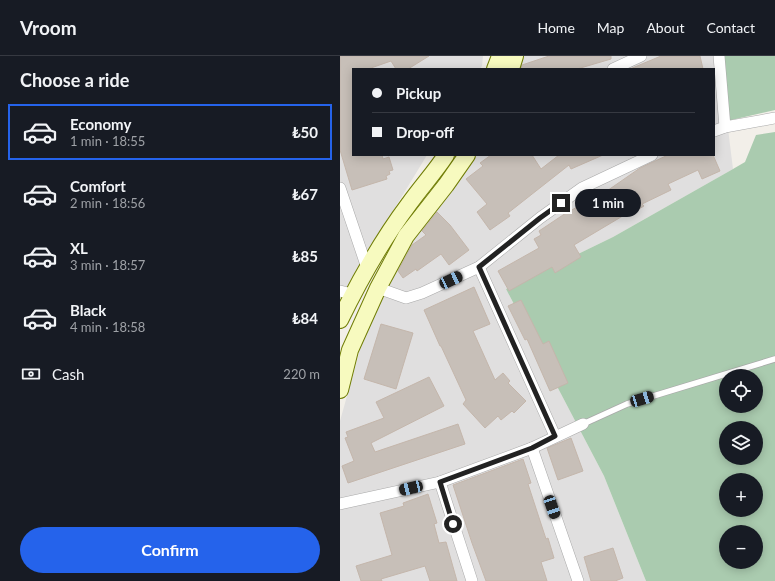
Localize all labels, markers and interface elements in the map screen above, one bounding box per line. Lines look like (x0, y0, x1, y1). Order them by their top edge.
text: Vroom (20, 16, 77, 39)
text: Home (537, 19, 575, 36)
text: Map (597, 19, 624, 36)
text: About (646, 19, 684, 36)
text: Contact (706, 19, 755, 36)
text: Choose a ride (20, 69, 129, 91)
text: Pickup (396, 84, 441, 102)
icon: car (22, 114, 58, 150)
text: Economy (70, 115, 131, 133)
text: ₺50 (292, 123, 318, 141)
text: Drop-off (396, 123, 454, 141)
text: 1 min · 18:55 (70, 133, 145, 149)
icon: car (22, 176, 58, 212)
text: Comfort (70, 177, 126, 195)
text: ₺67 (292, 185, 318, 203)
callout: 1 min (575, 189, 641, 217)
route end (552, 194, 570, 212)
text: 2 min · 18:56 (70, 195, 145, 211)
text: 1 min (592, 195, 624, 211)
icon: car (22, 238, 58, 274)
text: XL (70, 239, 88, 257)
text: ₺85 (292, 247, 318, 265)
text: 3 min · 18:57 (70, 257, 145, 273)
car (438, 269, 464, 291)
icon: car (22, 300, 58, 336)
text: Black (70, 301, 106, 319)
text: ₺84 (292, 309, 318, 327)
text: 4 min · 18:58 (70, 319, 145, 335)
icon: cash (20, 363, 42, 385)
text: Cash (52, 365, 84, 383)
text: 220 m (283, 366, 320, 382)
map controls (719, 369, 763, 569)
button: locate (719, 369, 763, 413)
car (629, 390, 655, 408)
button: layers (719, 421, 763, 465)
button: + (719, 473, 763, 517)
car (398, 479, 424, 497)
car (542, 494, 562, 520)
route start (444, 515, 462, 533)
button: − (719, 525, 763, 569)
button: Confirm (20, 527, 320, 573)

